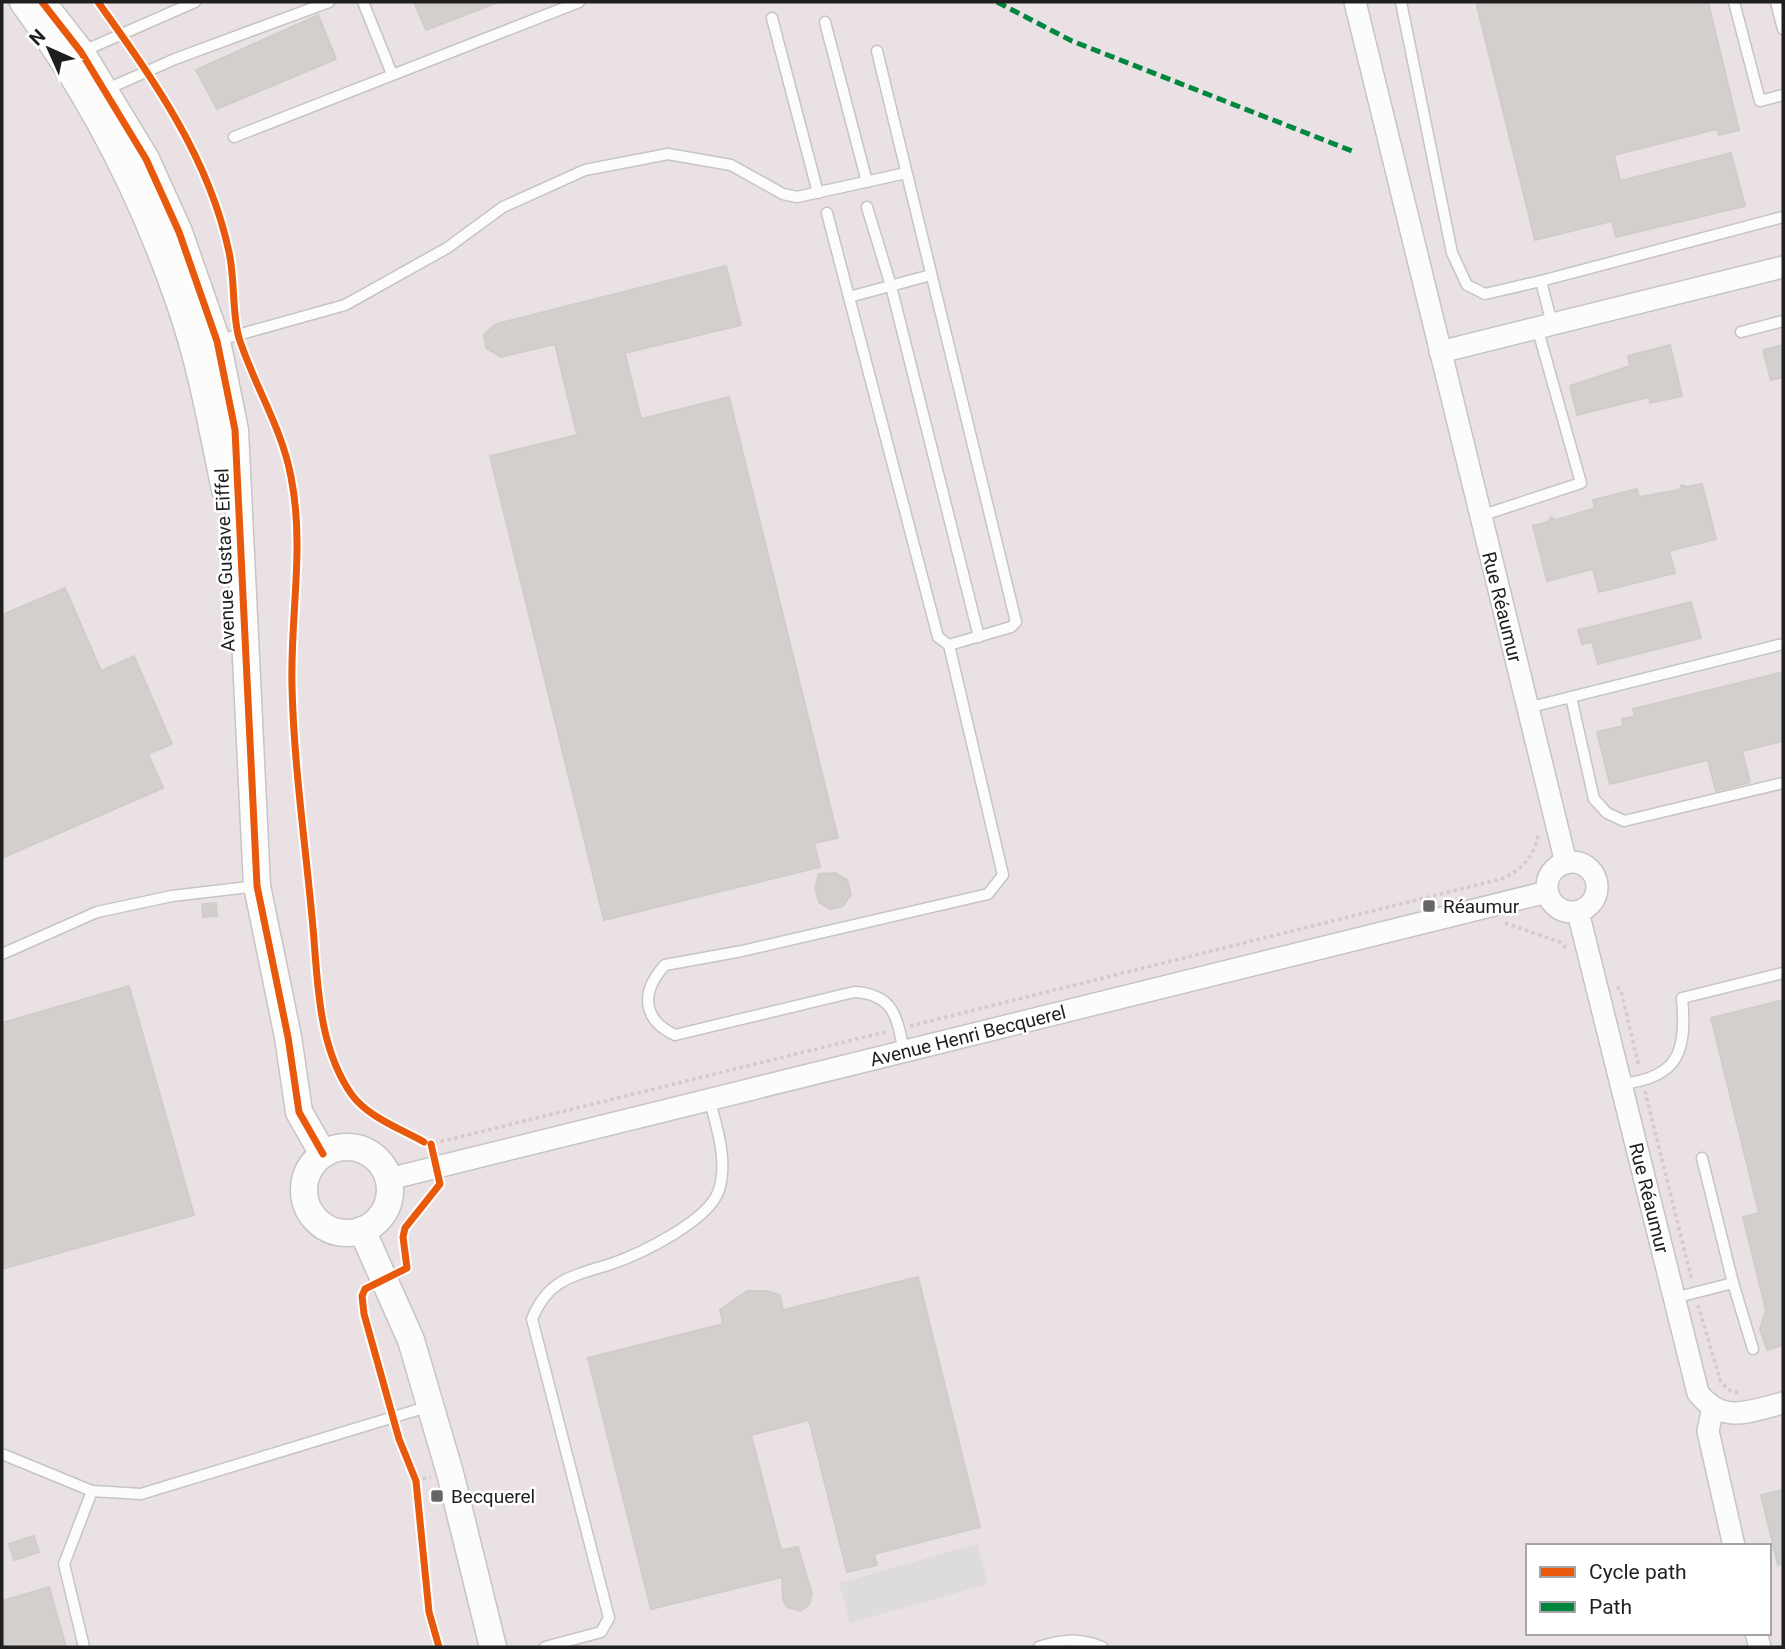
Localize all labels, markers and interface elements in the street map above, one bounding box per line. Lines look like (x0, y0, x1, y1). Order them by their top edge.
north arrow (14, 14, 84, 84)
text: N (24, 24, 50, 50)
street label: Avenue Gustave Eiffel (210, 468, 240, 652)
street label: Rue Réaumur (1477, 549, 1527, 665)
place label: Réaumur (1443, 895, 1520, 918)
marker: Réaumur (1421, 898, 1437, 914)
street label: Avenue Henri Becquerel (868, 1001, 1068, 1071)
street label: Rue Réaumur (1624, 1140, 1674, 1256)
place label: Becquerel (451, 1485, 535, 1508)
marker: Becquerel (429, 1488, 445, 1504)
legend (1526, 1544, 1771, 1635)
text: Cycle path (1589, 1560, 1687, 1584)
text: Path (1589, 1595, 1632, 1619)

